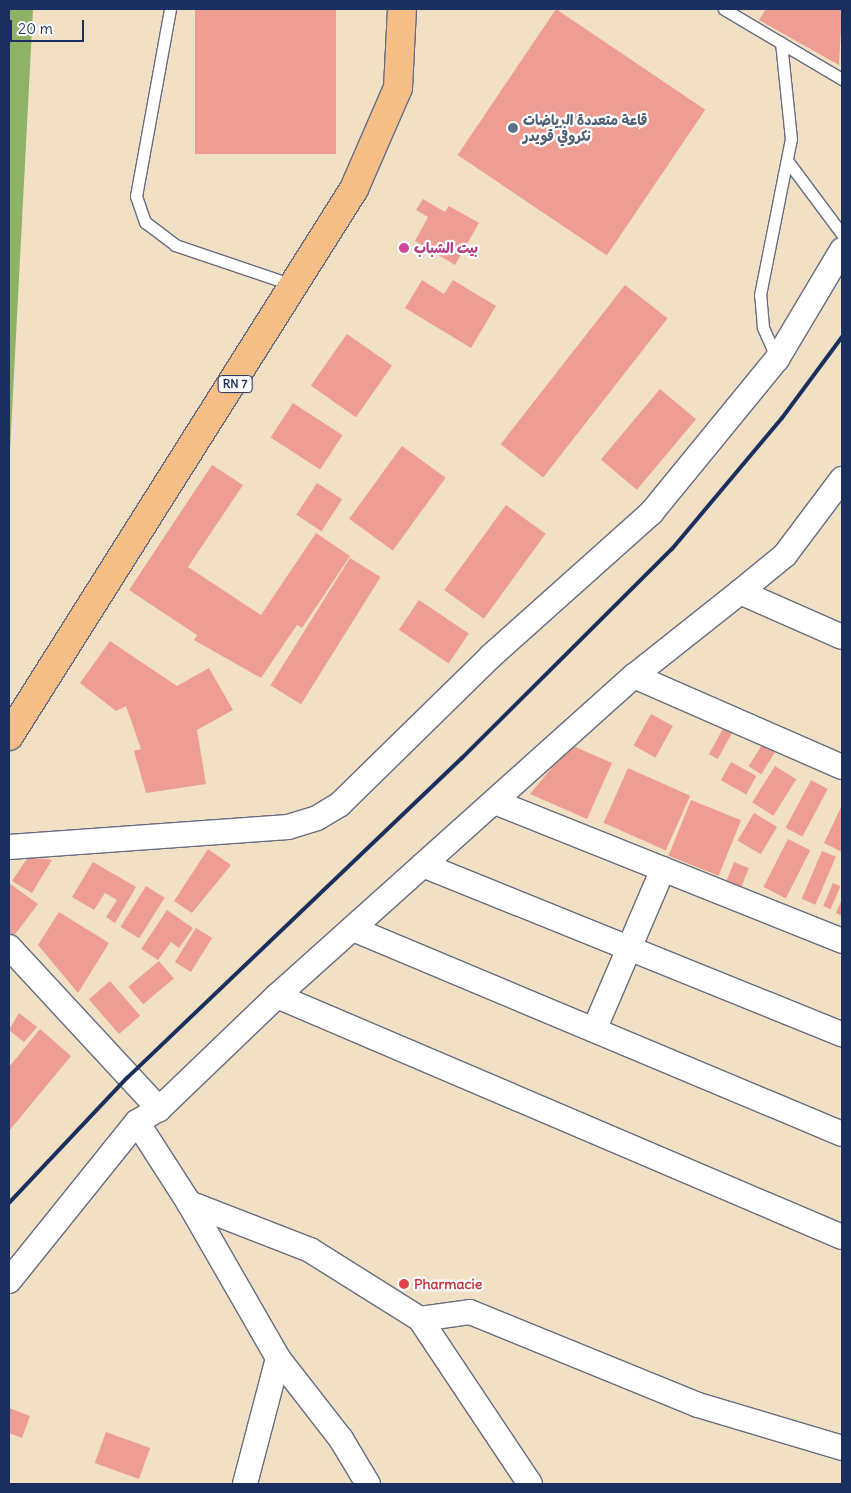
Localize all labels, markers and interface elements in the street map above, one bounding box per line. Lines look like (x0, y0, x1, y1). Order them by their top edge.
scale bar (12, 10, 86, 42)
text: 20 m (18, 19, 53, 38)
place label: قاعة متعددة الرياضات نكروفي قويدر (523, 112, 647, 144)
marker: قاعة متعددة الرياضات نكروفي قويدر (507, 122, 519, 134)
place label: بيت الشباب (414, 240, 478, 256)
marker: بيت الشباب (398, 242, 410, 254)
road number: RN 7 (218, 374, 252, 394)
place label: Pharmacie (414, 1276, 482, 1292)
marker: Pharmacie (398, 1278, 410, 1290)

